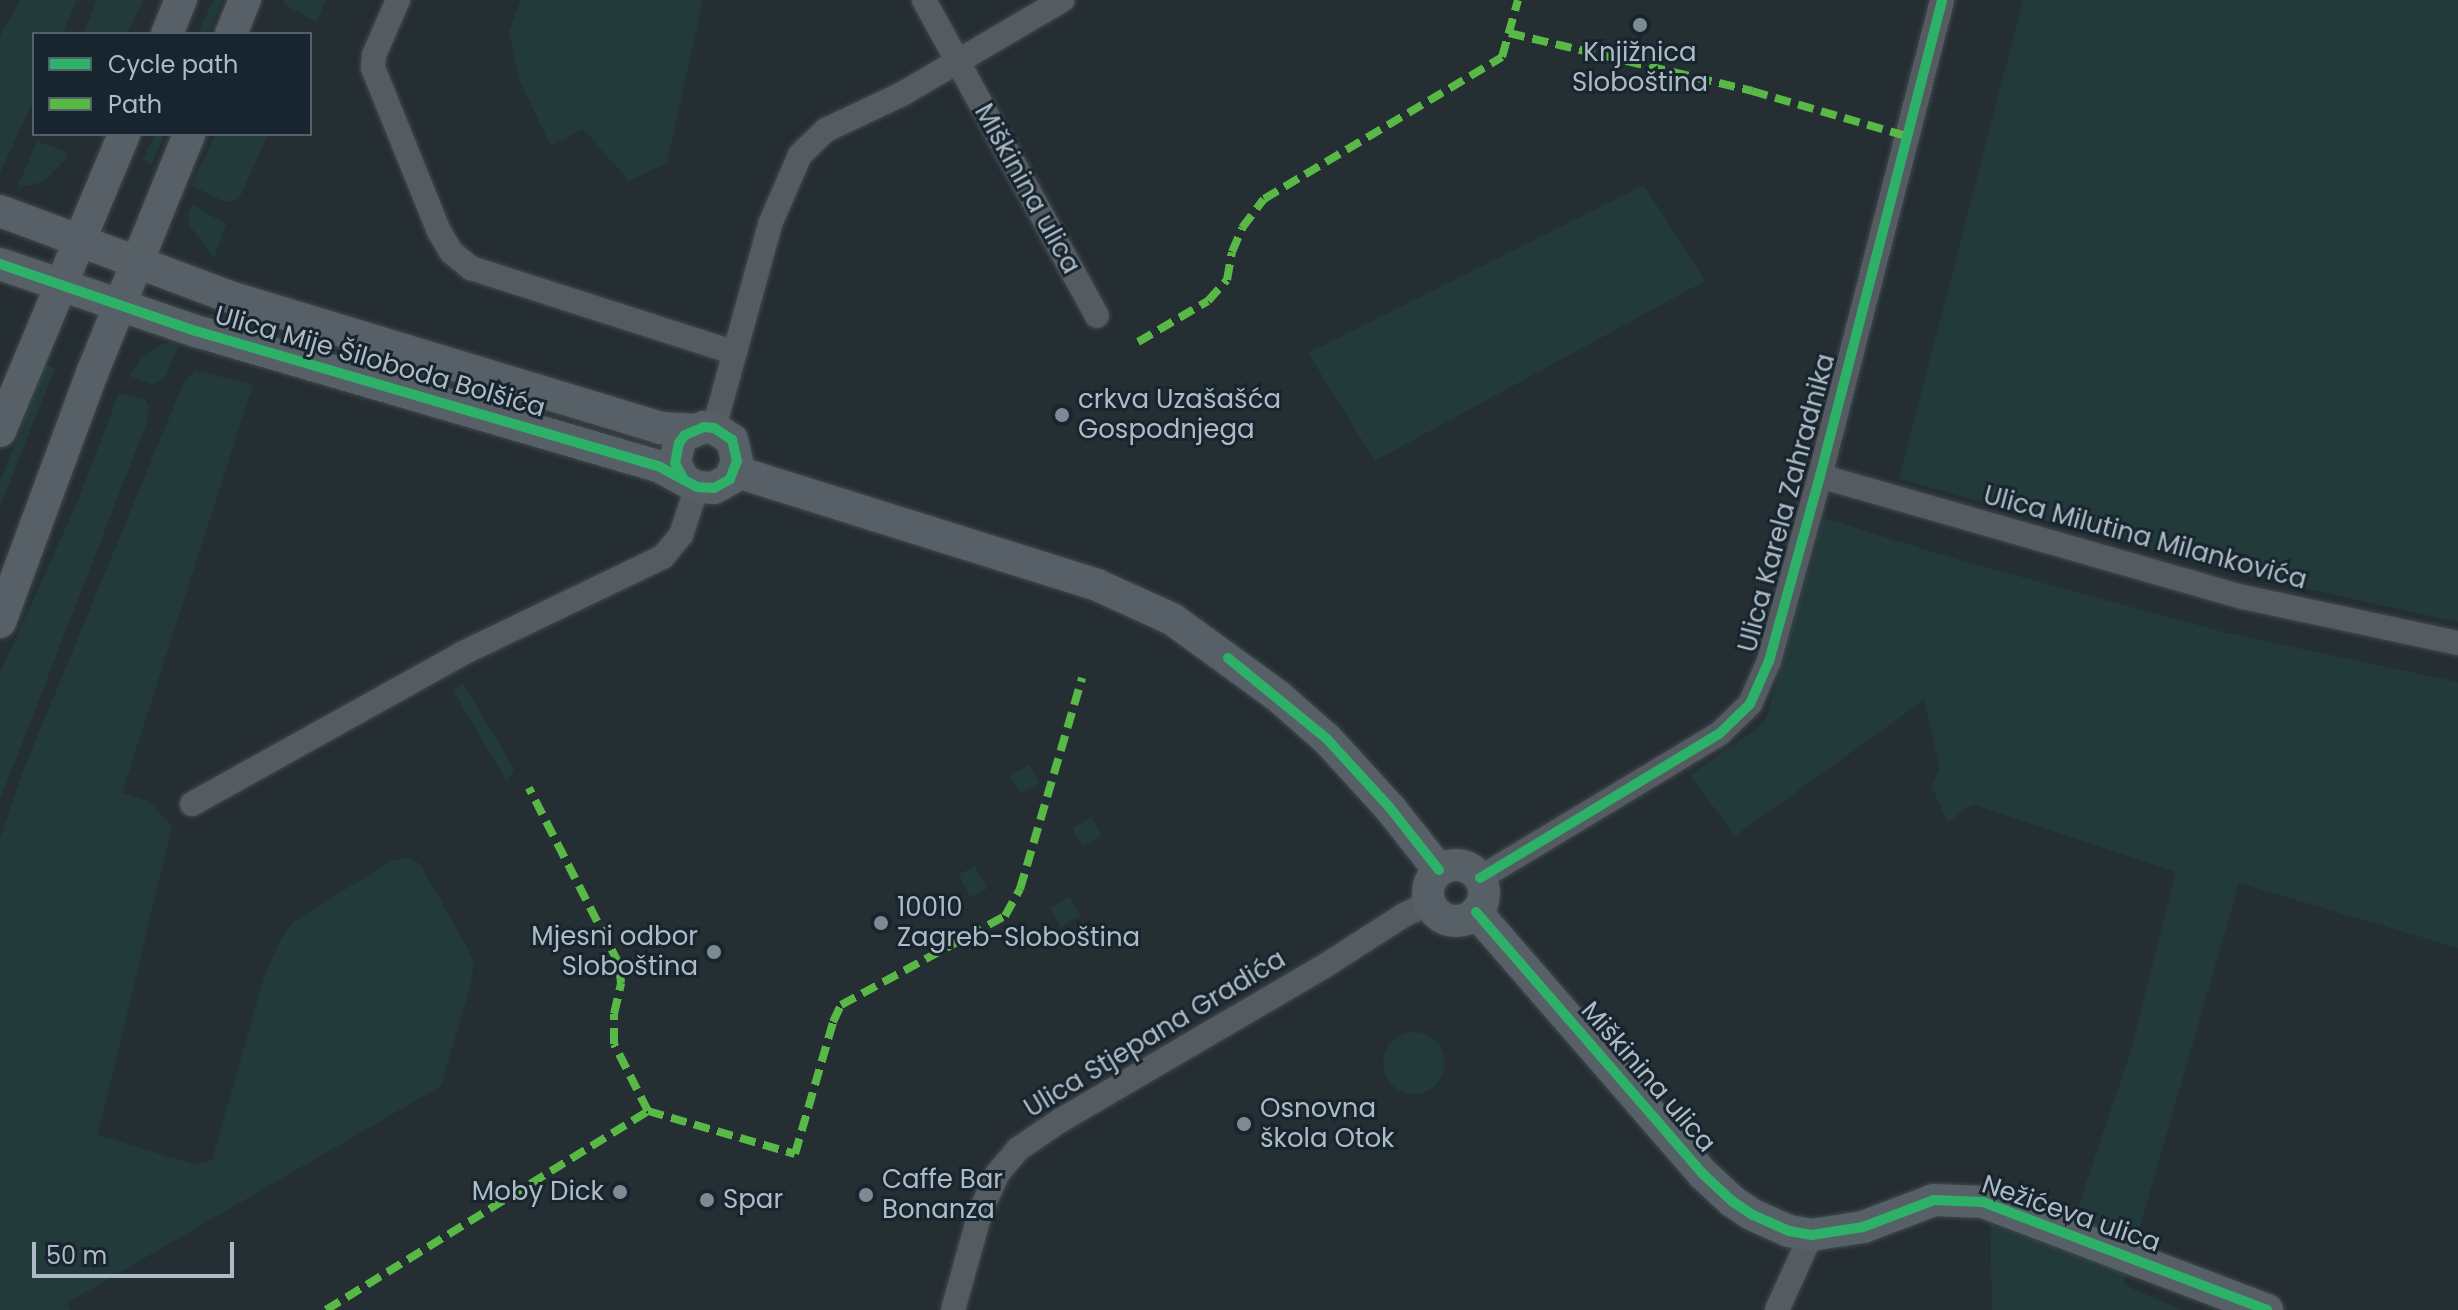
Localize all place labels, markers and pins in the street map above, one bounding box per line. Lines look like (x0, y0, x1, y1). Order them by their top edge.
marker: Knjižnica Sloboština (1631, 16, 1649, 34)
place label: Knjižnica Sloboština (1572, 37, 1708, 98)
place label: crkva Uzašašća Gospodnjega (1078, 384, 1281, 446)
marker: crkva Uzašašća Gospodnjega (1053, 406, 1071, 424)
place label: 10010 Zagreb-Sloboština (897, 892, 1140, 954)
marker: 10010 Zagreb-Sloboština (872, 914, 890, 932)
place label: Mjesni odbor Sloboština (531, 921, 698, 982)
marker: Mjesni odbor Sloboština (705, 943, 723, 961)
place label: Osnovna škola Otok (1260, 1093, 1394, 1154)
marker: Osnovna škola Otok (1235, 1115, 1253, 1133)
place label: Caffe Bar Bonanza (882, 1164, 1003, 1226)
place label: Moby Dick (472, 1176, 604, 1208)
marker: Moby Dick (611, 1183, 629, 1201)
place label: Spar (723, 1184, 783, 1216)
marker: Caffe Bar Bonanza (857, 1186, 875, 1204)
marker: Spar (698, 1191, 716, 1209)

